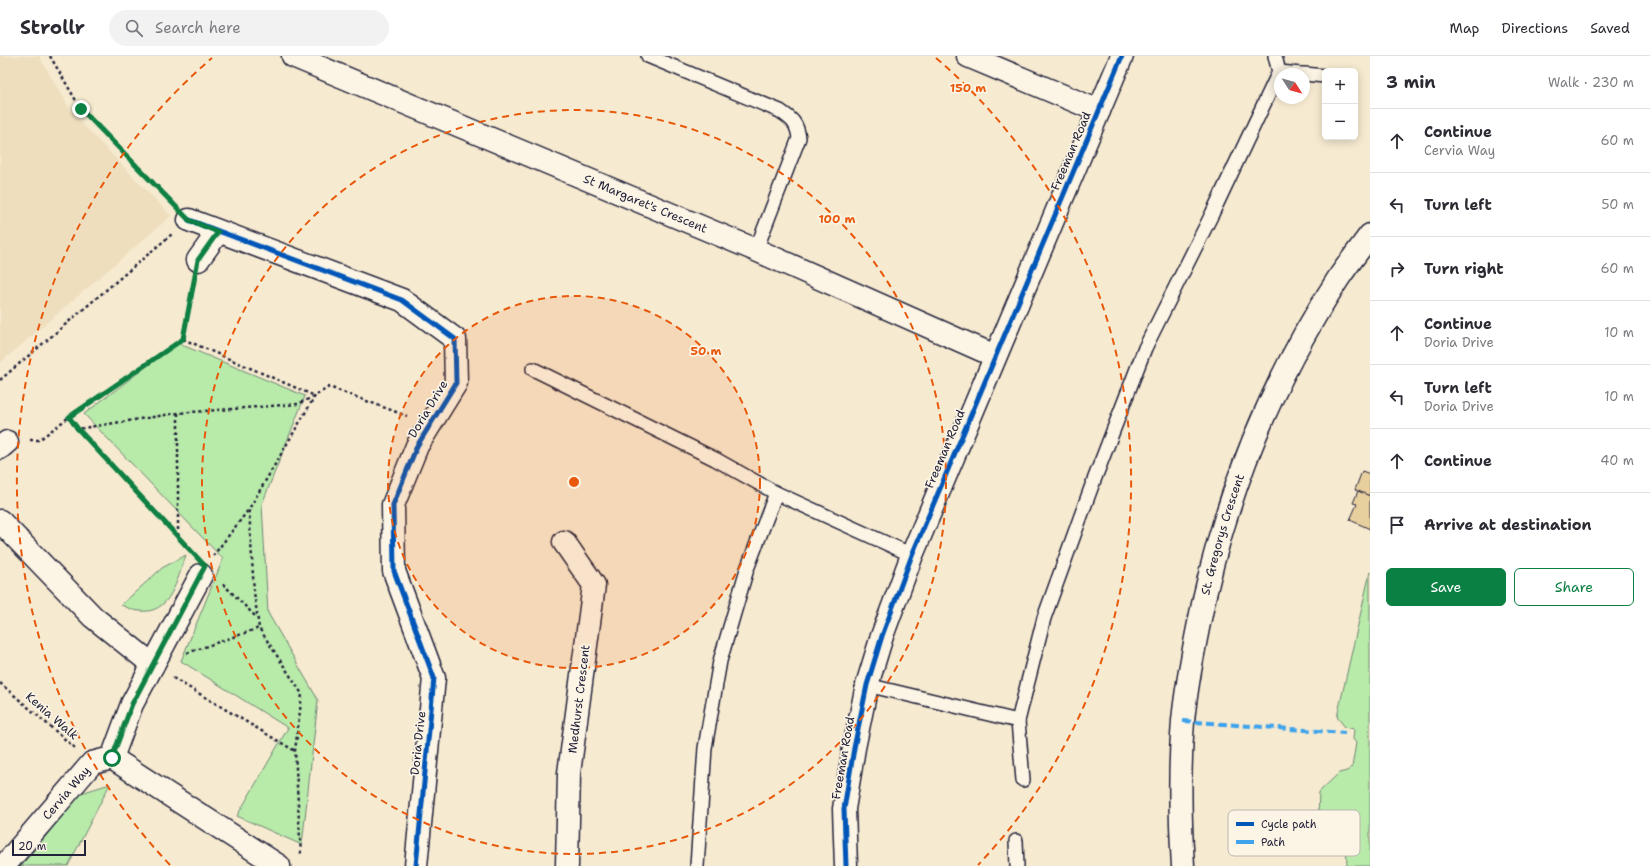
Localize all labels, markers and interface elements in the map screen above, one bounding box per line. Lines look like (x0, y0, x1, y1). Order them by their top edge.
search box (109, 10, 389, 46)
text: Strollr (20, 15, 85, 40)
icon: search (123, 17, 145, 39)
text: Search here (155, 18, 241, 38)
text: Map (1450, 19, 1480, 37)
text: Directions (1502, 19, 1568, 37)
text: Saved (1590, 19, 1630, 37)
north arrow (1274, 68, 1310, 104)
map controls (1322, 68, 1358, 140)
button: + (1322, 68, 1358, 104)
text: 3 min (1386, 71, 1436, 93)
text: Walk · 230 m (1548, 74, 1634, 91)
text: 150 m (950, 80, 986, 96)
route end (72, 100, 90, 118)
button: − (1322, 104, 1358, 140)
street label: Freeman Road (1047, 109, 1095, 193)
text: Continue (1424, 122, 1492, 142)
icon: ahead (1386, 130, 1408, 152)
text: 60 m (1601, 132, 1634, 149)
text: Cervia Way (1424, 142, 1495, 159)
street label: St Margaret's Crescent (581, 171, 710, 237)
icon: left (1386, 194, 1408, 216)
text: Turn left (1424, 195, 1492, 215)
text: 50 m (1601, 196, 1634, 213)
text: 100 m (819, 211, 856, 227)
icon: right (1386, 258, 1408, 280)
text: Turn right (1424, 259, 1504, 279)
text: 60 m (1601, 260, 1634, 277)
text: Continue (1424, 314, 1492, 334)
icon: ahead (1386, 322, 1408, 344)
text: 10 m (1604, 324, 1634, 341)
text: Doria Drive (1424, 334, 1494, 351)
text: 50 m (691, 343, 722, 359)
street label: Doria Drive (405, 377, 452, 441)
text: Turn left (1424, 378, 1492, 398)
icon: left (1386, 386, 1408, 408)
text: 10 m (1604, 388, 1634, 405)
text: Doria Drive (1424, 398, 1494, 415)
street label: Freeman Road (921, 407, 969, 491)
icon: ahead (1386, 450, 1408, 472)
text: Continue (1424, 451, 1492, 471)
text: 40 m (1600, 452, 1634, 469)
street label: St. Gregorys Crescent (1197, 472, 1248, 597)
centre of rings (567, 475, 581, 489)
icon: arrive (1386, 514, 1408, 536)
text: Arrive at destination (1424, 515, 1592, 535)
button: Save (1386, 568, 1506, 606)
button: Share (1514, 568, 1634, 606)
street label: Medhurst Crescent (564, 644, 594, 754)
street label: Kenia Walk (22, 689, 82, 743)
street label: Doria Drive (407, 710, 429, 776)
street label: Freeman Road (828, 715, 858, 801)
route start (103, 749, 121, 767)
street label: Cervia Way (39, 763, 94, 823)
legend (1228, 810, 1360, 856)
text: Cycle path (1261, 817, 1317, 832)
text: Path (1261, 835, 1285, 850)
scale bar (12, 838, 86, 857)
text: 20 m (18, 839, 46, 854)

